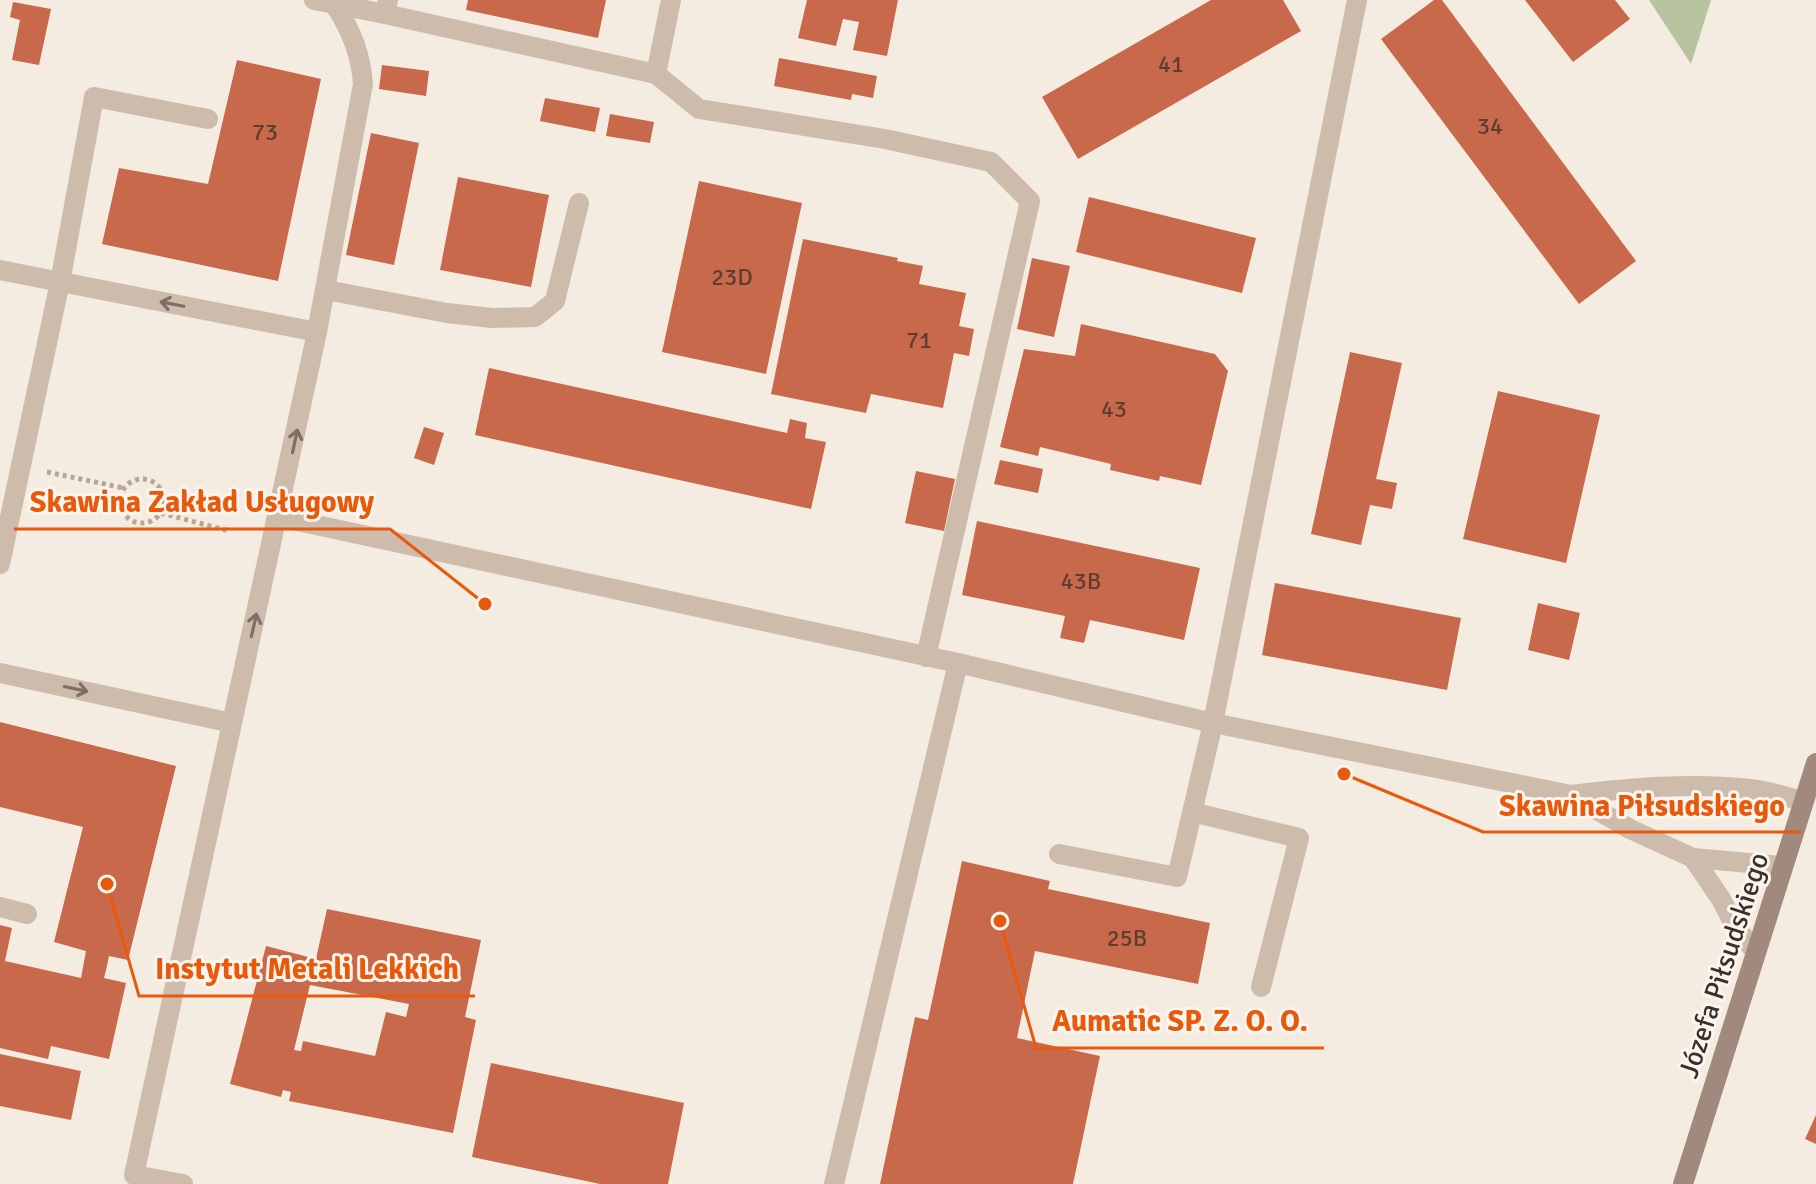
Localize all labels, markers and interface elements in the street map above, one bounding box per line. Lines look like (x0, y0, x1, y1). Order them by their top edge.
house number: 41 (1158, 49, 1184, 79)
house number: 34 (1477, 111, 1503, 141)
house number: 73 (252, 117, 278, 147)
house number: 23D (711, 262, 753, 292)
one-way arrow (159, 295, 185, 310)
house number: 71 (906, 325, 932, 355)
house number: 43 (1101, 394, 1127, 424)
one-way arrow (288, 429, 303, 454)
callout: Skawina Zakład Usługowy (14, 475, 390, 529)
text: Skawina Zakład Usługowy (30, 484, 374, 521)
house number: 43B (1061, 566, 1101, 596)
one-way arrow (247, 613, 262, 638)
one-way arrow (63, 682, 89, 697)
callout: Skawina Piłsudskiego (1483, 778, 1801, 832)
text: Skawina Piłsudskiego (1499, 788, 1785, 825)
street label: Józefa Piłsudskiego (1672, 848, 1776, 1082)
house number: 25B (1107, 923, 1147, 953)
callout: Instytut Metali Lekkich (139, 942, 475, 996)
text: Instytut Metali Lekkich (155, 951, 459, 988)
callout: Aumatic SP. Z. O. O. (1036, 994, 1324, 1048)
text: Aumatic SP. Z. O. O. (1052, 1003, 1308, 1040)

